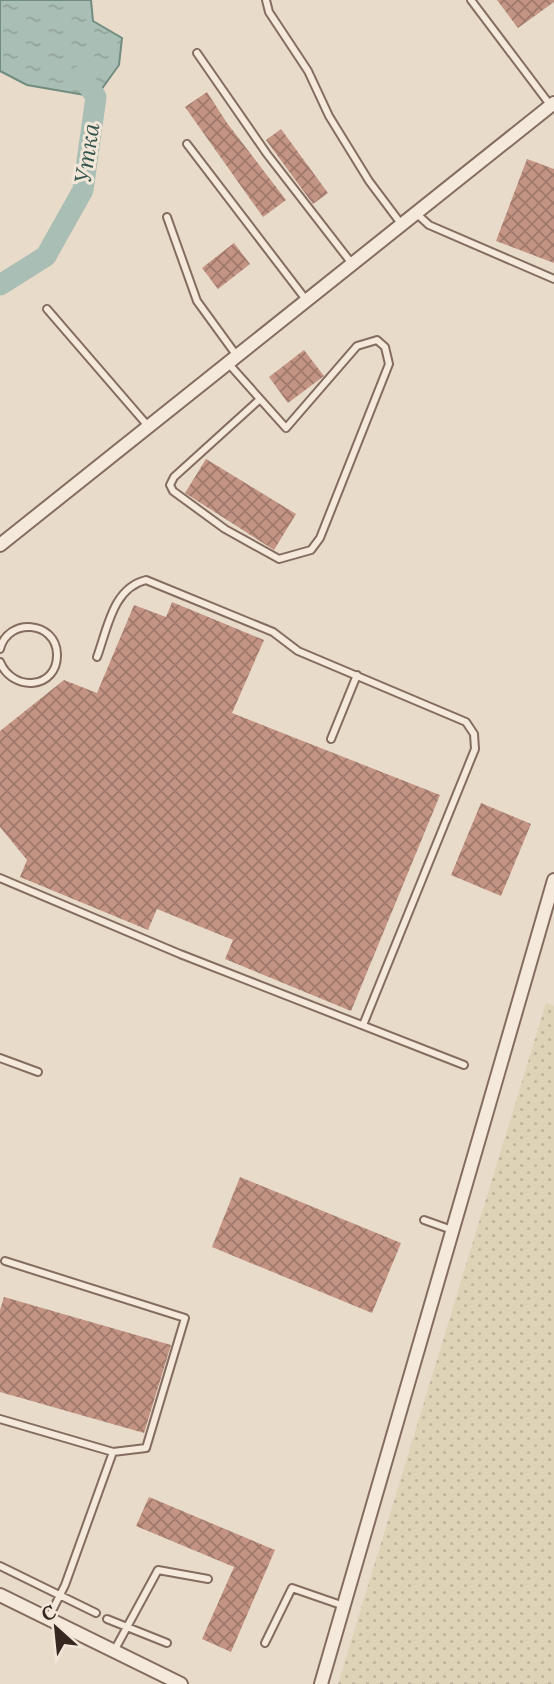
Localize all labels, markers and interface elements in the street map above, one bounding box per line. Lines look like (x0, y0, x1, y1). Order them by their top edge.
water label: Утка (67, 121, 106, 185)
north arrow (21, 1593, 91, 1663)
text: С (37, 1599, 60, 1627)

